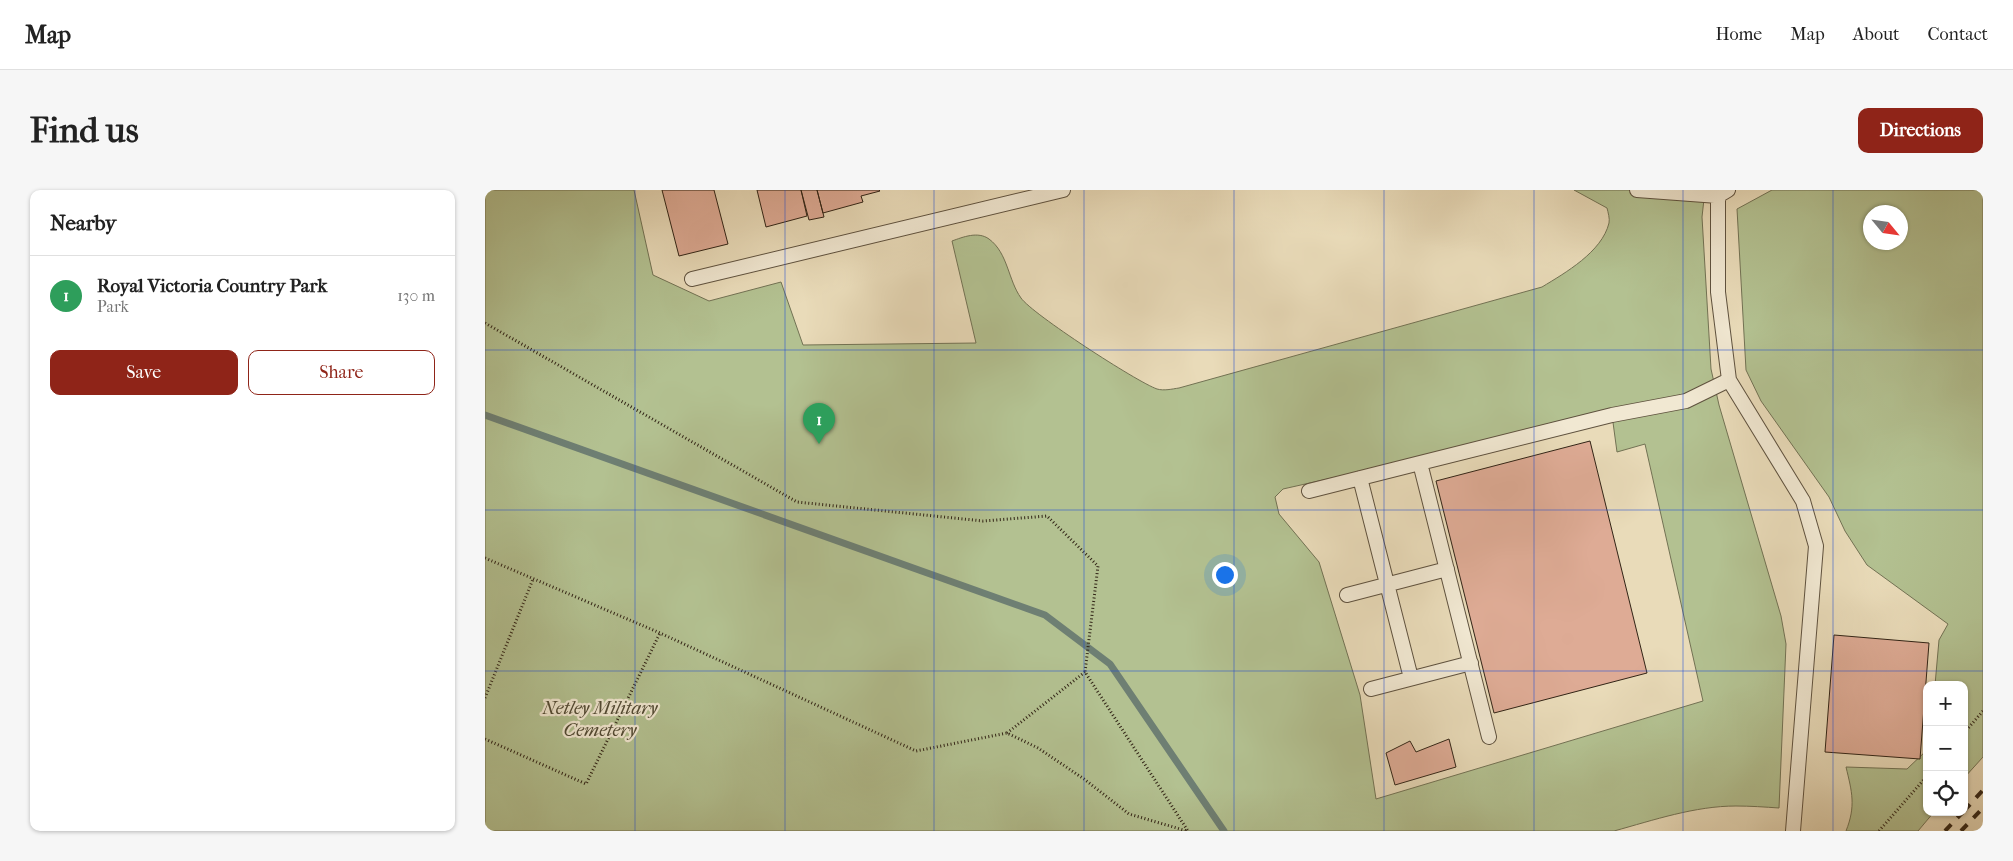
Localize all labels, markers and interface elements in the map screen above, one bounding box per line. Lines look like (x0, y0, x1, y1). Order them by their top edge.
text: Map (25, 21, 71, 49)
text: Home (1715, 24, 1762, 45)
text: Map (1790, 24, 1825, 45)
text: About (1853, 24, 1899, 45)
text: Contact (1927, 24, 1988, 45)
button: Directions (1858, 108, 1983, 153)
text: Find us (30, 110, 139, 151)
north arrow (1863, 205, 1908, 250)
text: Nearby (50, 211, 116, 235)
text: Royal Victoria Country Park (97, 275, 327, 297)
text: 1 (63, 286, 69, 305)
text: 130 m (397, 286, 435, 305)
text: Park (97, 297, 129, 316)
button: Save (50, 350, 238, 395)
button: Share (248, 350, 435, 395)
pin: 1 (803, 403, 835, 444)
your location (1212, 562, 1238, 588)
map controls (1923, 681, 1968, 816)
button: + (1923, 681, 1968, 726)
park label: Netley Military Cemetery (541, 697, 659, 741)
button: − (1923, 726, 1968, 771)
button: locate (1923, 771, 1968, 816)

